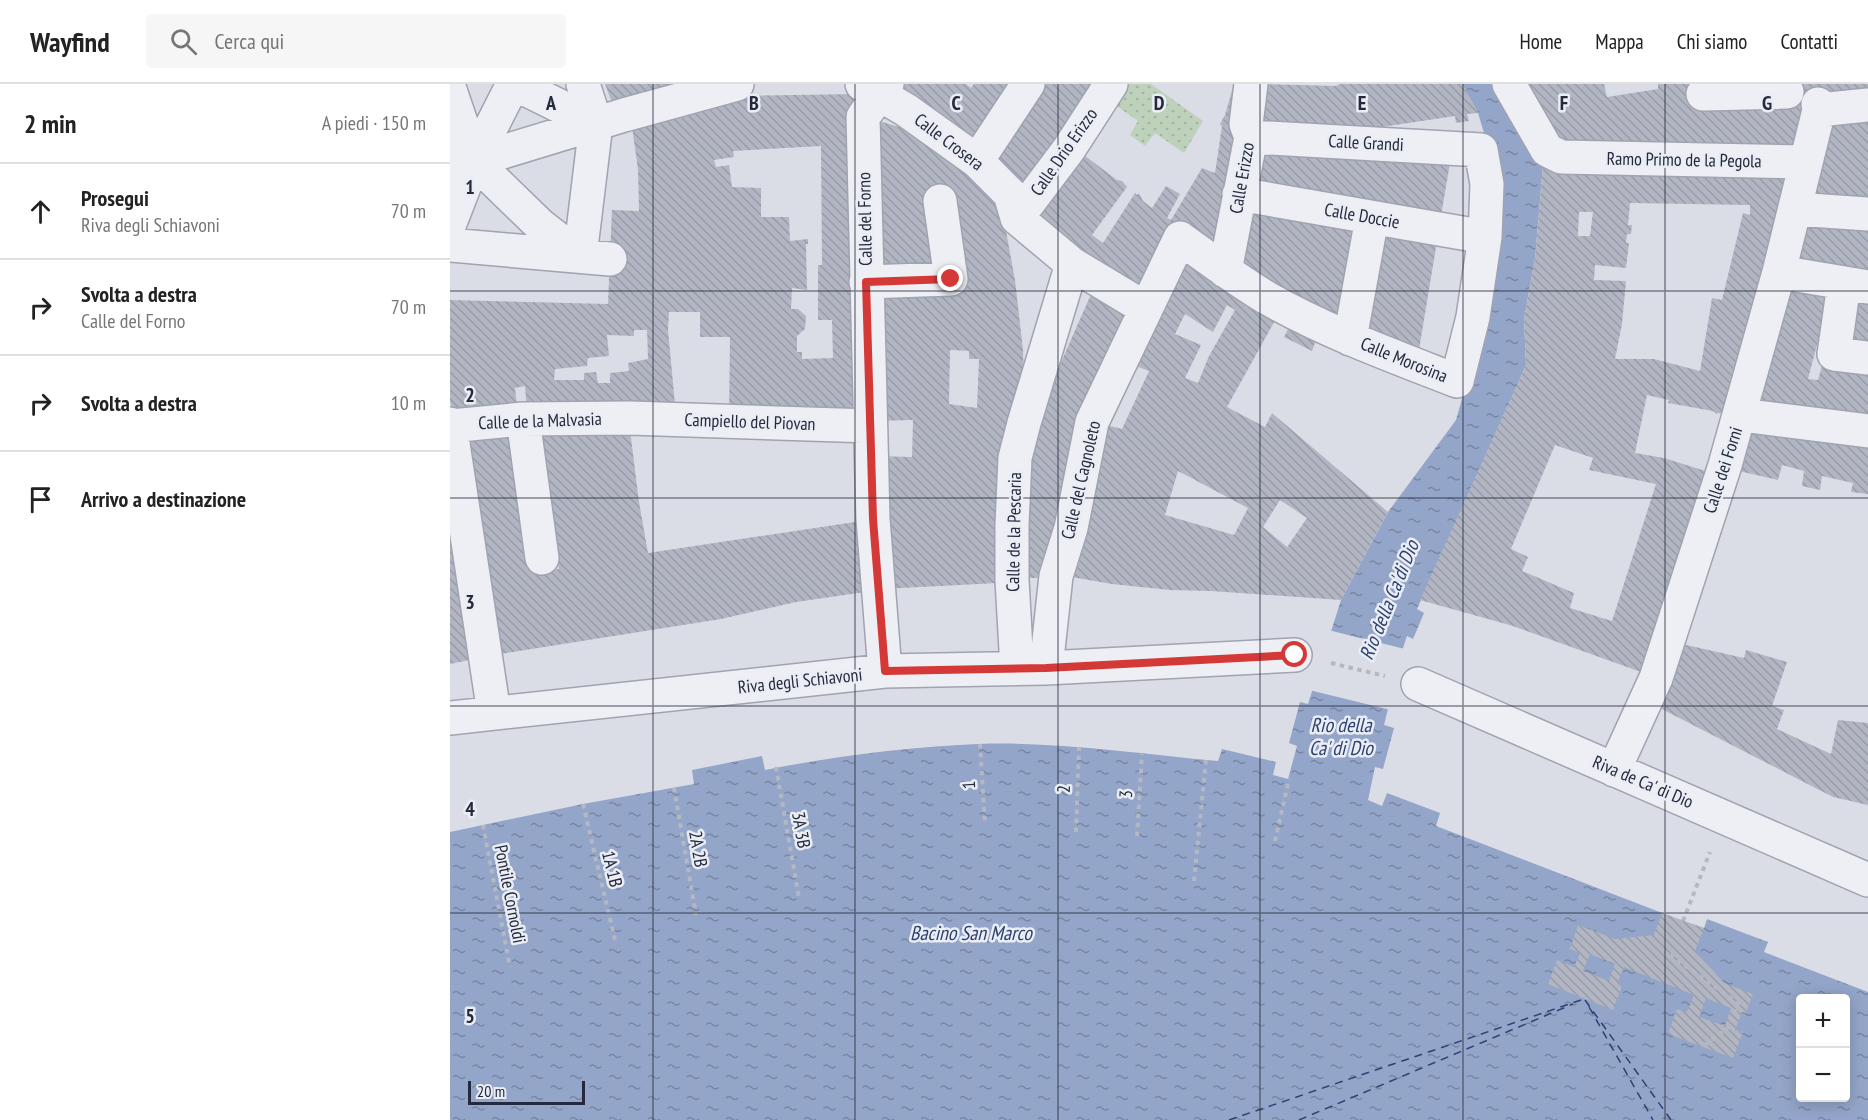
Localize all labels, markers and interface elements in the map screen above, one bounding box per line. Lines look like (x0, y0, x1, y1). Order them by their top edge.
search box (146, 14, 566, 68)
text: Wayfind (30, 23, 110, 60)
icon: search (167, 25, 200, 58)
text: Cerca qui (215, 27, 284, 55)
text: Home (1520, 28, 1562, 55)
text: Mappa (1595, 28, 1644, 55)
text: Chi siamo (1677, 28, 1747, 55)
text: Contatti (1780, 28, 1838, 55)
text: A (545, 90, 557, 116)
text: B (749, 90, 759, 116)
text: C (951, 90, 961, 116)
text: D (1154, 90, 1165, 116)
text: E (1358, 90, 1366, 116)
text: F (1560, 90, 1568, 116)
text: G (1762, 90, 1772, 116)
street label: Calle Drio Erizzo (1025, 103, 1102, 200)
text: 2 min (24, 107, 77, 140)
street label: Calle Crosera (910, 108, 989, 175)
text: A piedi · 150 m (322, 110, 426, 136)
street label: Calle Grandi (1328, 129, 1404, 156)
street label: Calle Erizzo (1224, 140, 1259, 215)
street label: Ramo Primo de la Pegola (1606, 147, 1762, 172)
street label: Calle del Forno (852, 172, 877, 266)
text: 1 (465, 174, 475, 200)
text: Prosegui (81, 184, 149, 212)
icon: ahead (24, 195, 57, 228)
text: 70 m (391, 198, 426, 224)
street label: Calle Doccie (1323, 198, 1401, 233)
text: Riva degli Schiavoni (81, 212, 220, 238)
route end (937, 265, 963, 291)
text: Svolta a destra (81, 280, 197, 308)
icon: right (24, 291, 57, 324)
text: 70 m (391, 294, 426, 320)
text: Calle del Forno (81, 308, 185, 334)
street label: Calle Morosina (1357, 332, 1451, 387)
text: 2 (465, 382, 475, 408)
icon: right (24, 387, 57, 420)
text: Svolta a destra (81, 389, 197, 417)
text: 10 m (391, 390, 426, 416)
street label: Calle de la Malvasia (478, 407, 602, 434)
street label: Campiello del Piovan (684, 408, 816, 435)
street label: Calle del Cagnoleto (1056, 418, 1105, 541)
street label: Calle dei Forni (1698, 424, 1747, 516)
street label: Calle de la Pescaria (1001, 472, 1026, 592)
icon: arrive (24, 483, 57, 516)
text: Arrivo a destinazione (81, 485, 246, 513)
water label: Rio della Ca'di Dio (1353, 535, 1425, 663)
text: 3 (465, 589, 475, 615)
route start (1281, 641, 1307, 667)
street label: Riva degli Schiavoni (737, 663, 863, 698)
water label: Rio della Ca' di Dio (1309, 712, 1374, 761)
street label: Riva de Ca' di Dio (1589, 750, 1697, 813)
street label: 1 (957, 780, 980, 790)
street label: 2 (1052, 785, 1075, 793)
street label: 3 (1114, 789, 1137, 799)
text: 4 (465, 796, 475, 822)
street label: 3A 3B (787, 810, 816, 850)
street label: 2A 2B (684, 829, 713, 869)
street label: Pontile Cornoldi (490, 843, 531, 945)
street label: 1A 1B (597, 848, 628, 889)
water label: Bacino San Marco (910, 920, 1033, 946)
map controls (1796, 994, 1850, 1102)
button: + (1796, 994, 1850, 1048)
text: 5 (465, 1003, 475, 1029)
button: − (1796, 1048, 1850, 1102)
scale bar (468, 1078, 585, 1106)
text: 20 m (477, 1081, 505, 1101)

